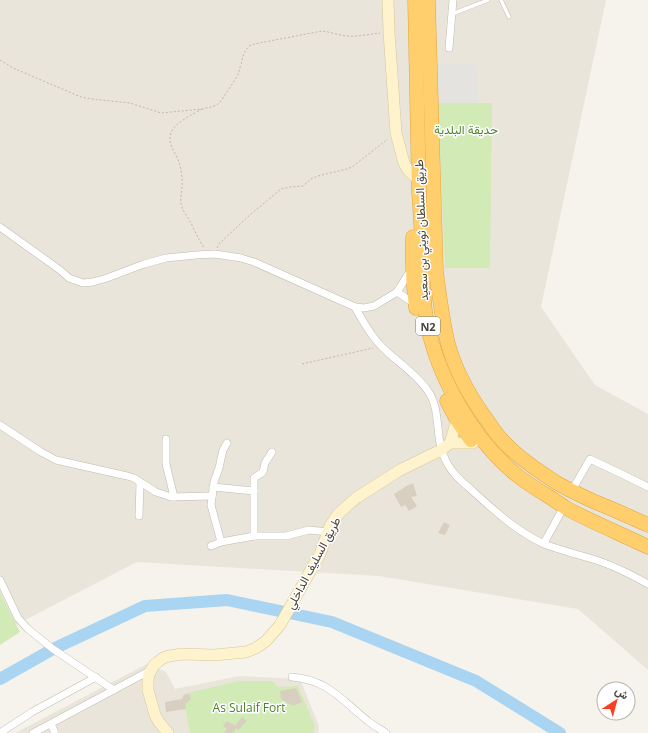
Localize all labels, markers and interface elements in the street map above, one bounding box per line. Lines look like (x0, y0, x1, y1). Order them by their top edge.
park label: حديقة البلدية (434, 121, 498, 138)
street label: طريق السلطان ثويني بن سعيد (410, 159, 434, 301)
road number: N2 (416, 317, 440, 335)
street label: طريق السليف الداخلي (281, 514, 346, 613)
north arrow (596, 681, 636, 721)
text: ش (612, 683, 632, 702)
park label: As Sulaif Fort (213, 699, 285, 716)

